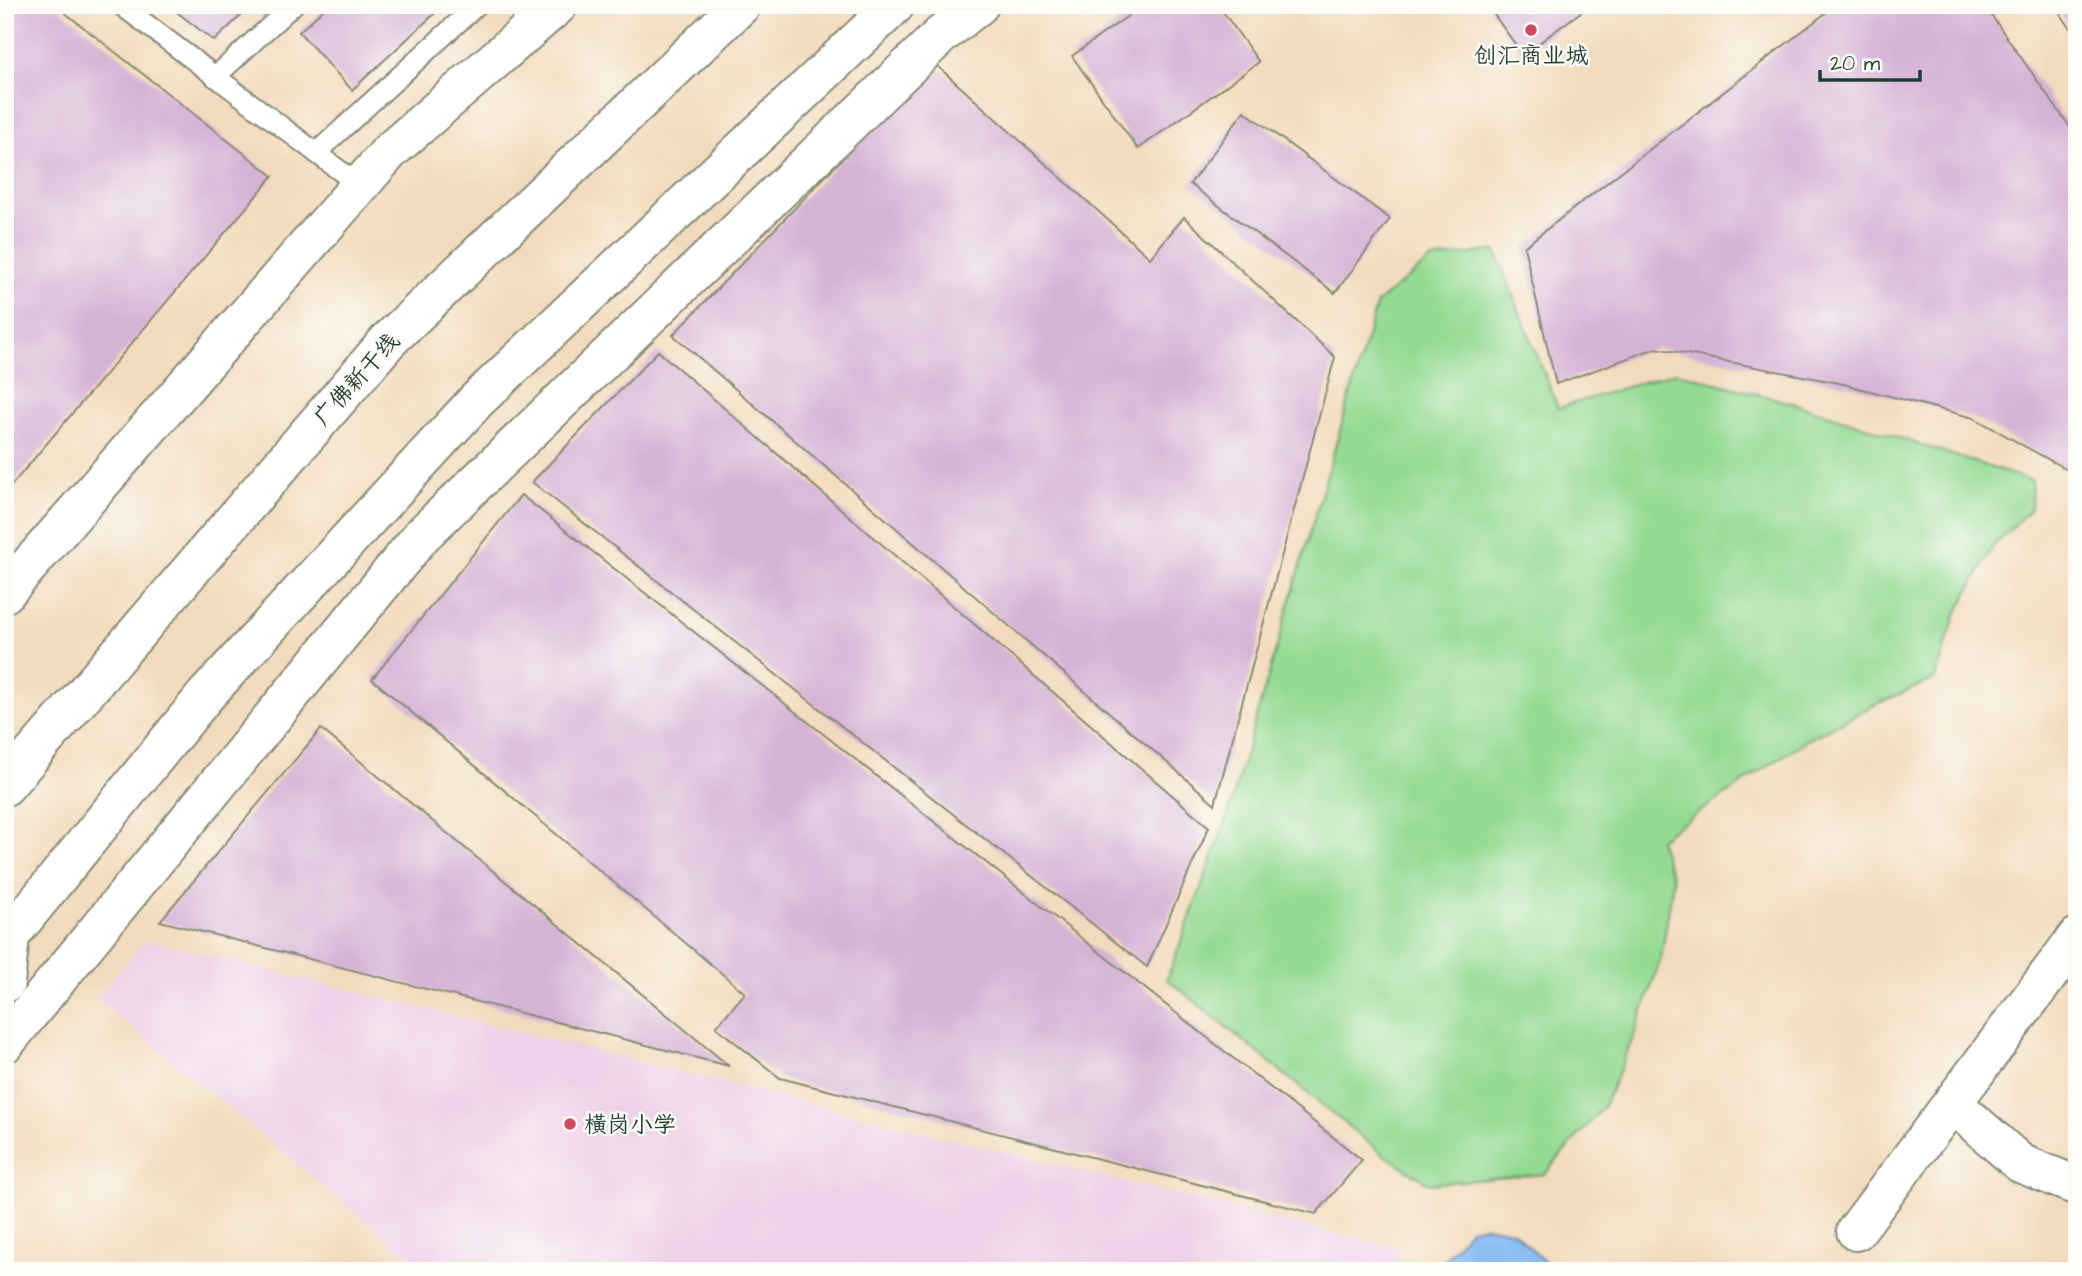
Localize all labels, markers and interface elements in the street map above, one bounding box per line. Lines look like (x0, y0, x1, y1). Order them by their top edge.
marker: 创汇商业城 (1523, 22, 1539, 38)
scale bar (1820, 38, 1919, 82)
place label: 创汇商业城 (1474, 40, 1589, 72)
text: 20 m (1830, 49, 1881, 78)
street label: 广佛新干线 (306, 326, 407, 433)
place label: 横岗小学 (584, 1109, 676, 1141)
marker: 横岗小学 (562, 1116, 578, 1132)

